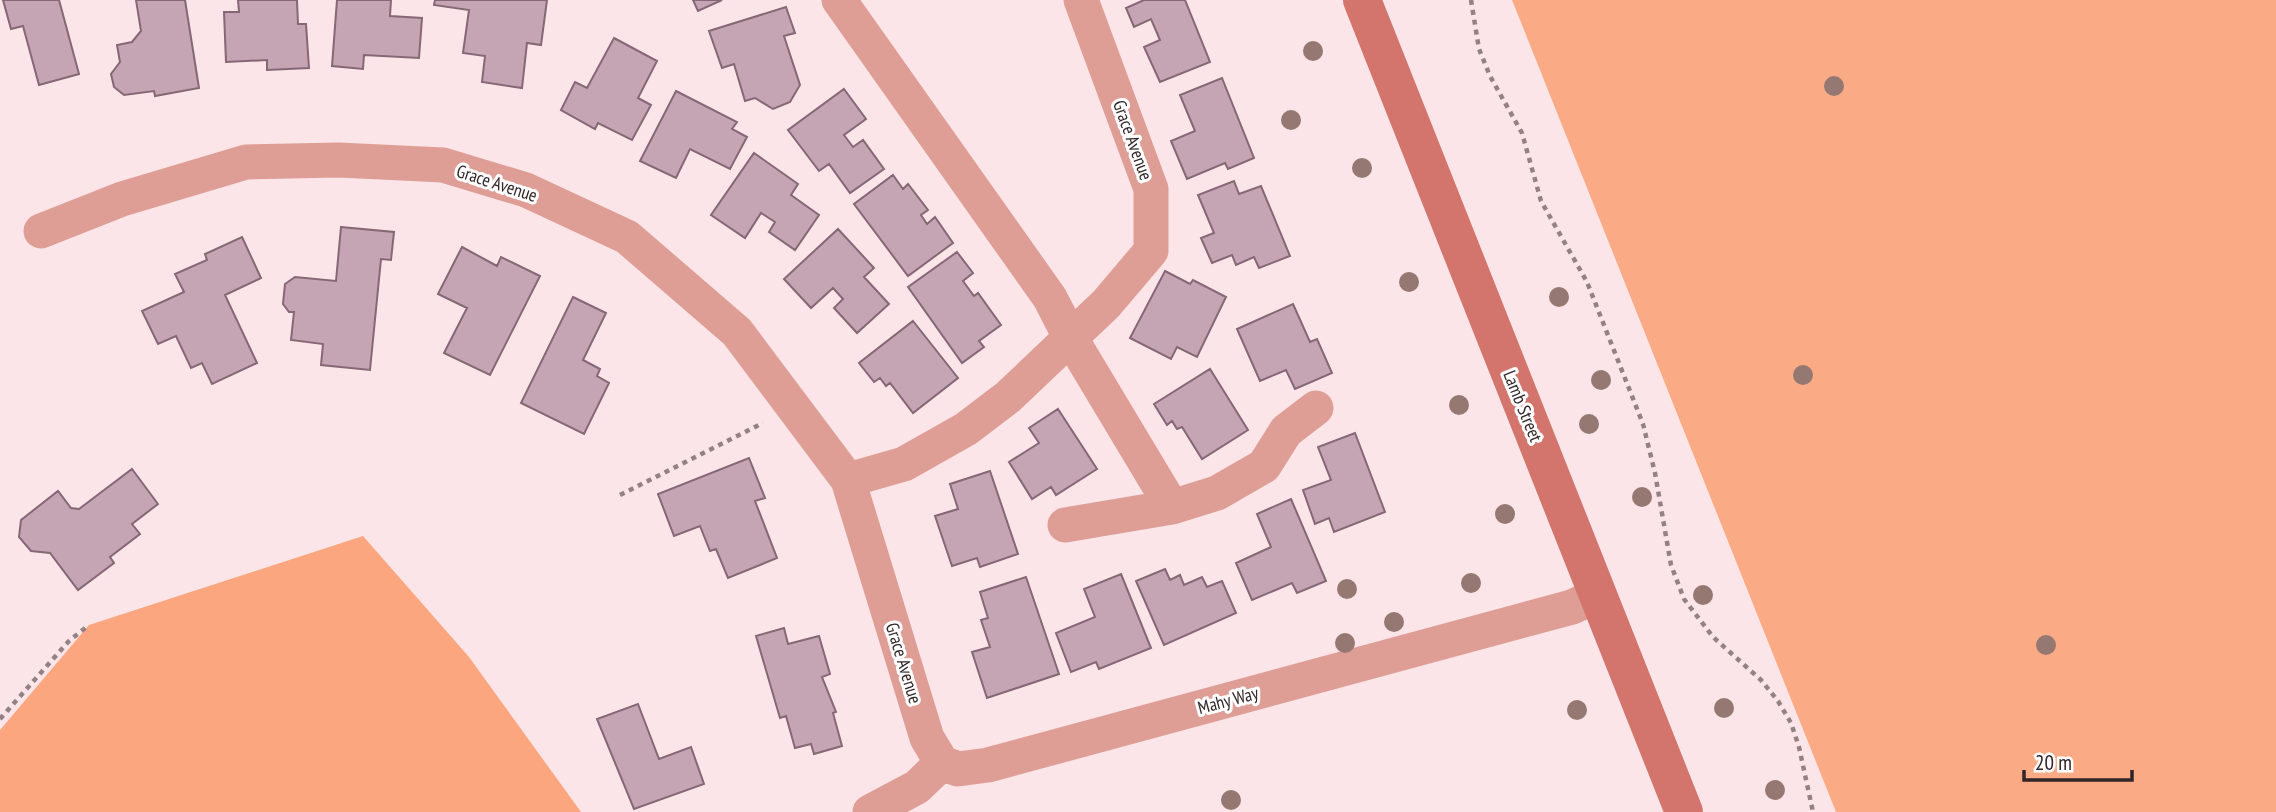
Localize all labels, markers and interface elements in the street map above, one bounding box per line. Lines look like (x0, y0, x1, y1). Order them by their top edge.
street label: Grace Avenue (1108, 97, 1158, 183)
street label: Grace Avenue (454, 159, 540, 207)
street label: Lamb Street (1498, 367, 1548, 445)
street label: Grace Avenue (881, 620, 927, 706)
street label: Mahy Way (1195, 681, 1261, 719)
scale bar (2024, 738, 2132, 782)
text: 20 m (2035, 749, 2072, 776)

